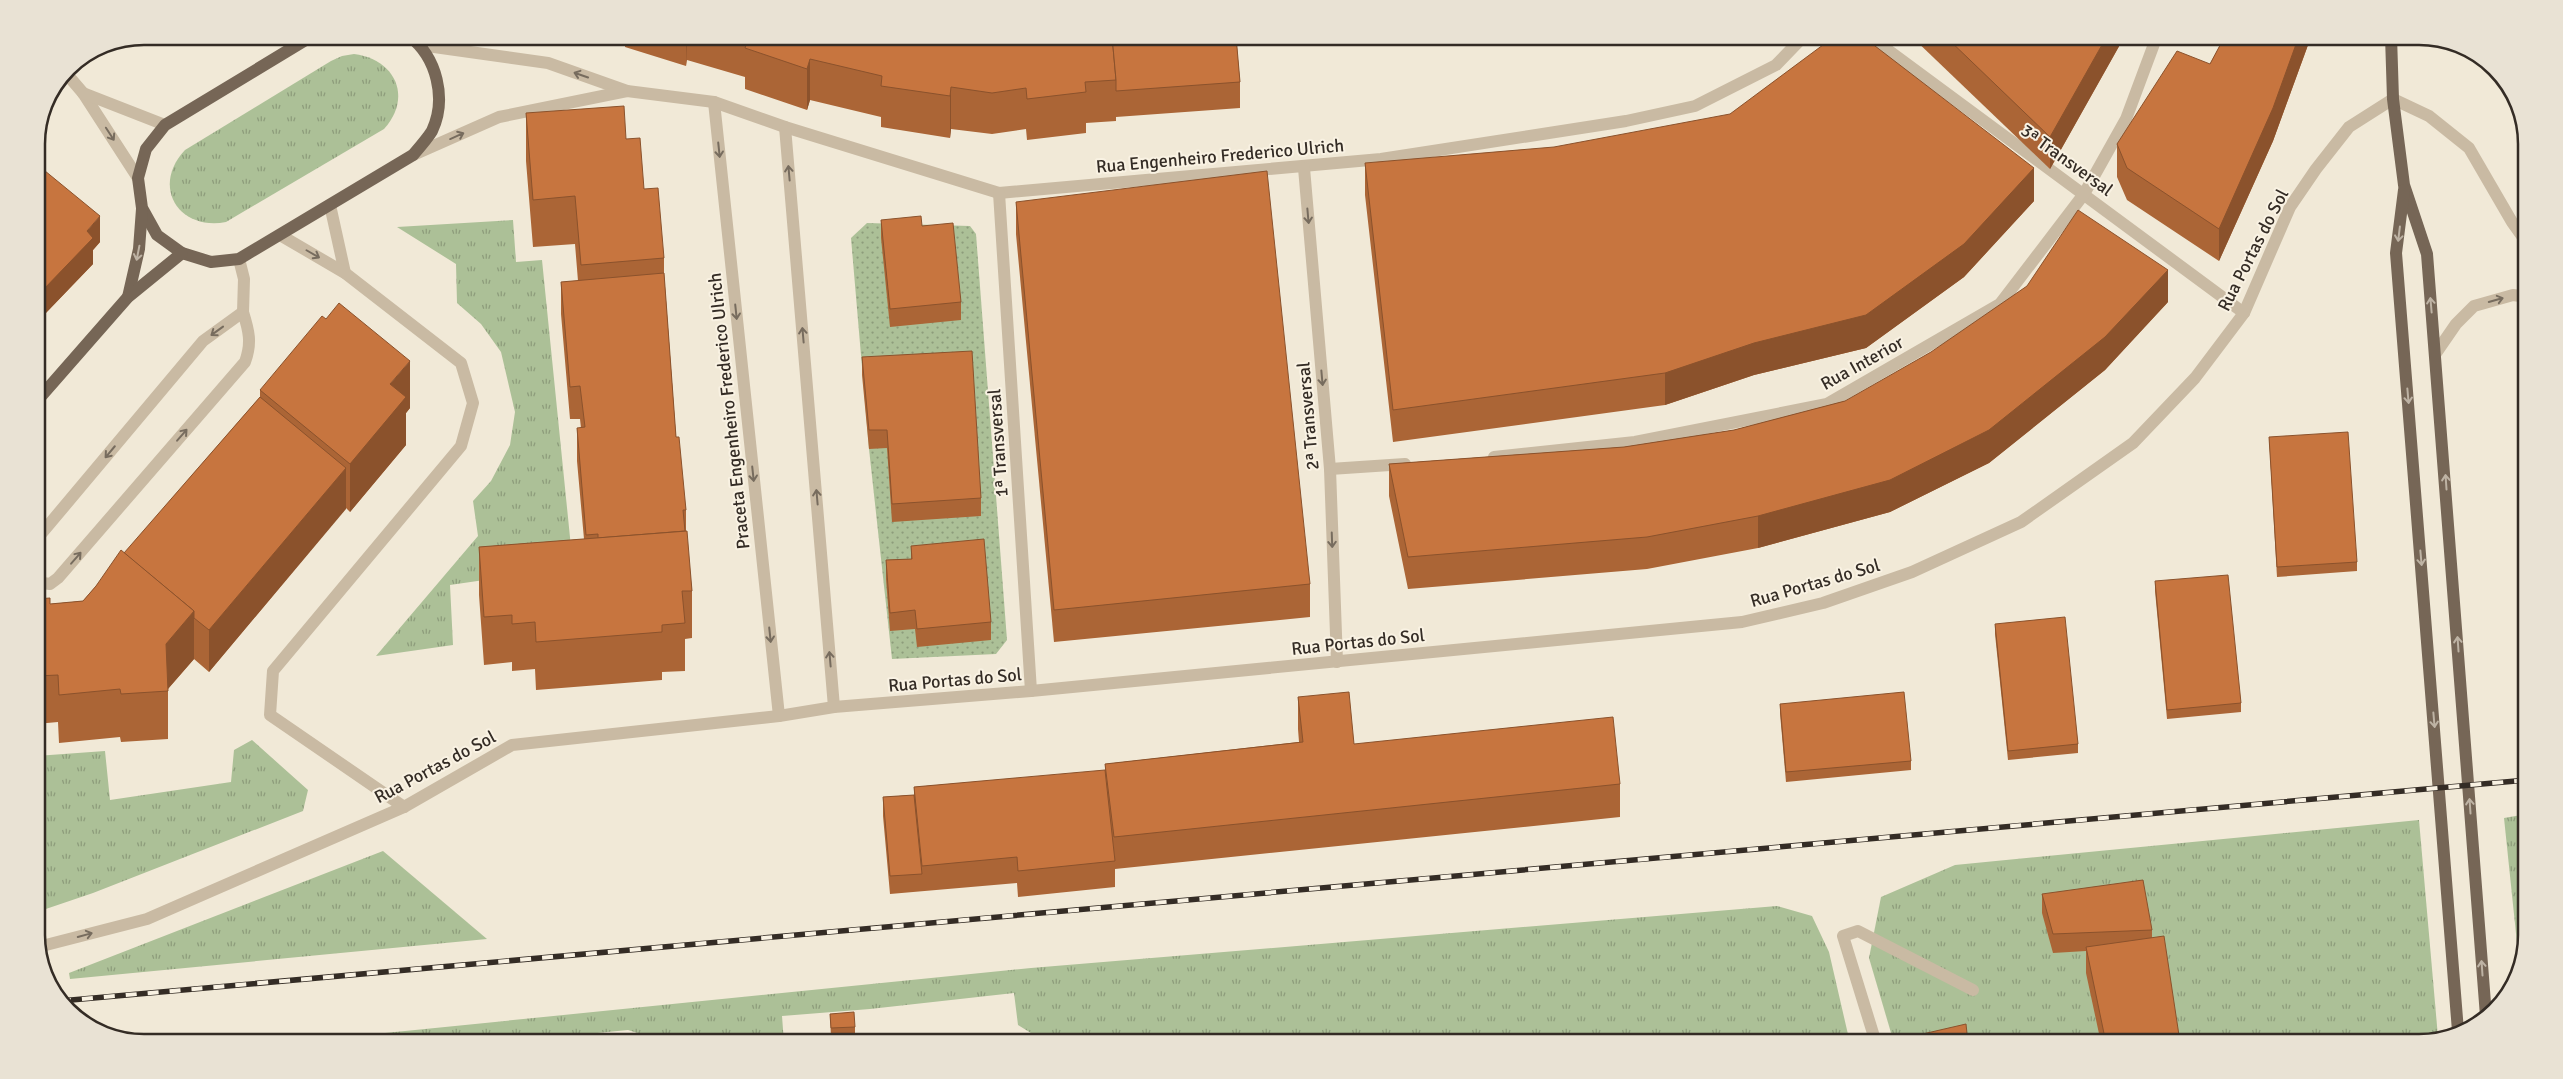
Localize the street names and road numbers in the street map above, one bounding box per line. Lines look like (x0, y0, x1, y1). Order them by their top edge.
street label: 3ª Transversal (2017, 119, 2117, 201)
street label: Rua Engenheiro Frederico Ulrich (1095, 134, 1345, 178)
street label: Rua Portas do Sol (2213, 185, 2293, 315)
street label: Praceta Engenheiro Frederico Ulrich (704, 272, 754, 550)
street label: Rua Interior (1817, 331, 1908, 395)
street label: 2ª Transversal (1292, 361, 1324, 471)
street label: 1ª Transversal (983, 388, 1013, 498)
street label: Rua Portas do Sol (1747, 554, 1883, 612)
street label: Rua Portas do Sol (1290, 624, 1426, 660)
street label: Rua Portas do Sol (887, 663, 1023, 697)
street label: Rua Portas do Sol (371, 726, 499, 808)

